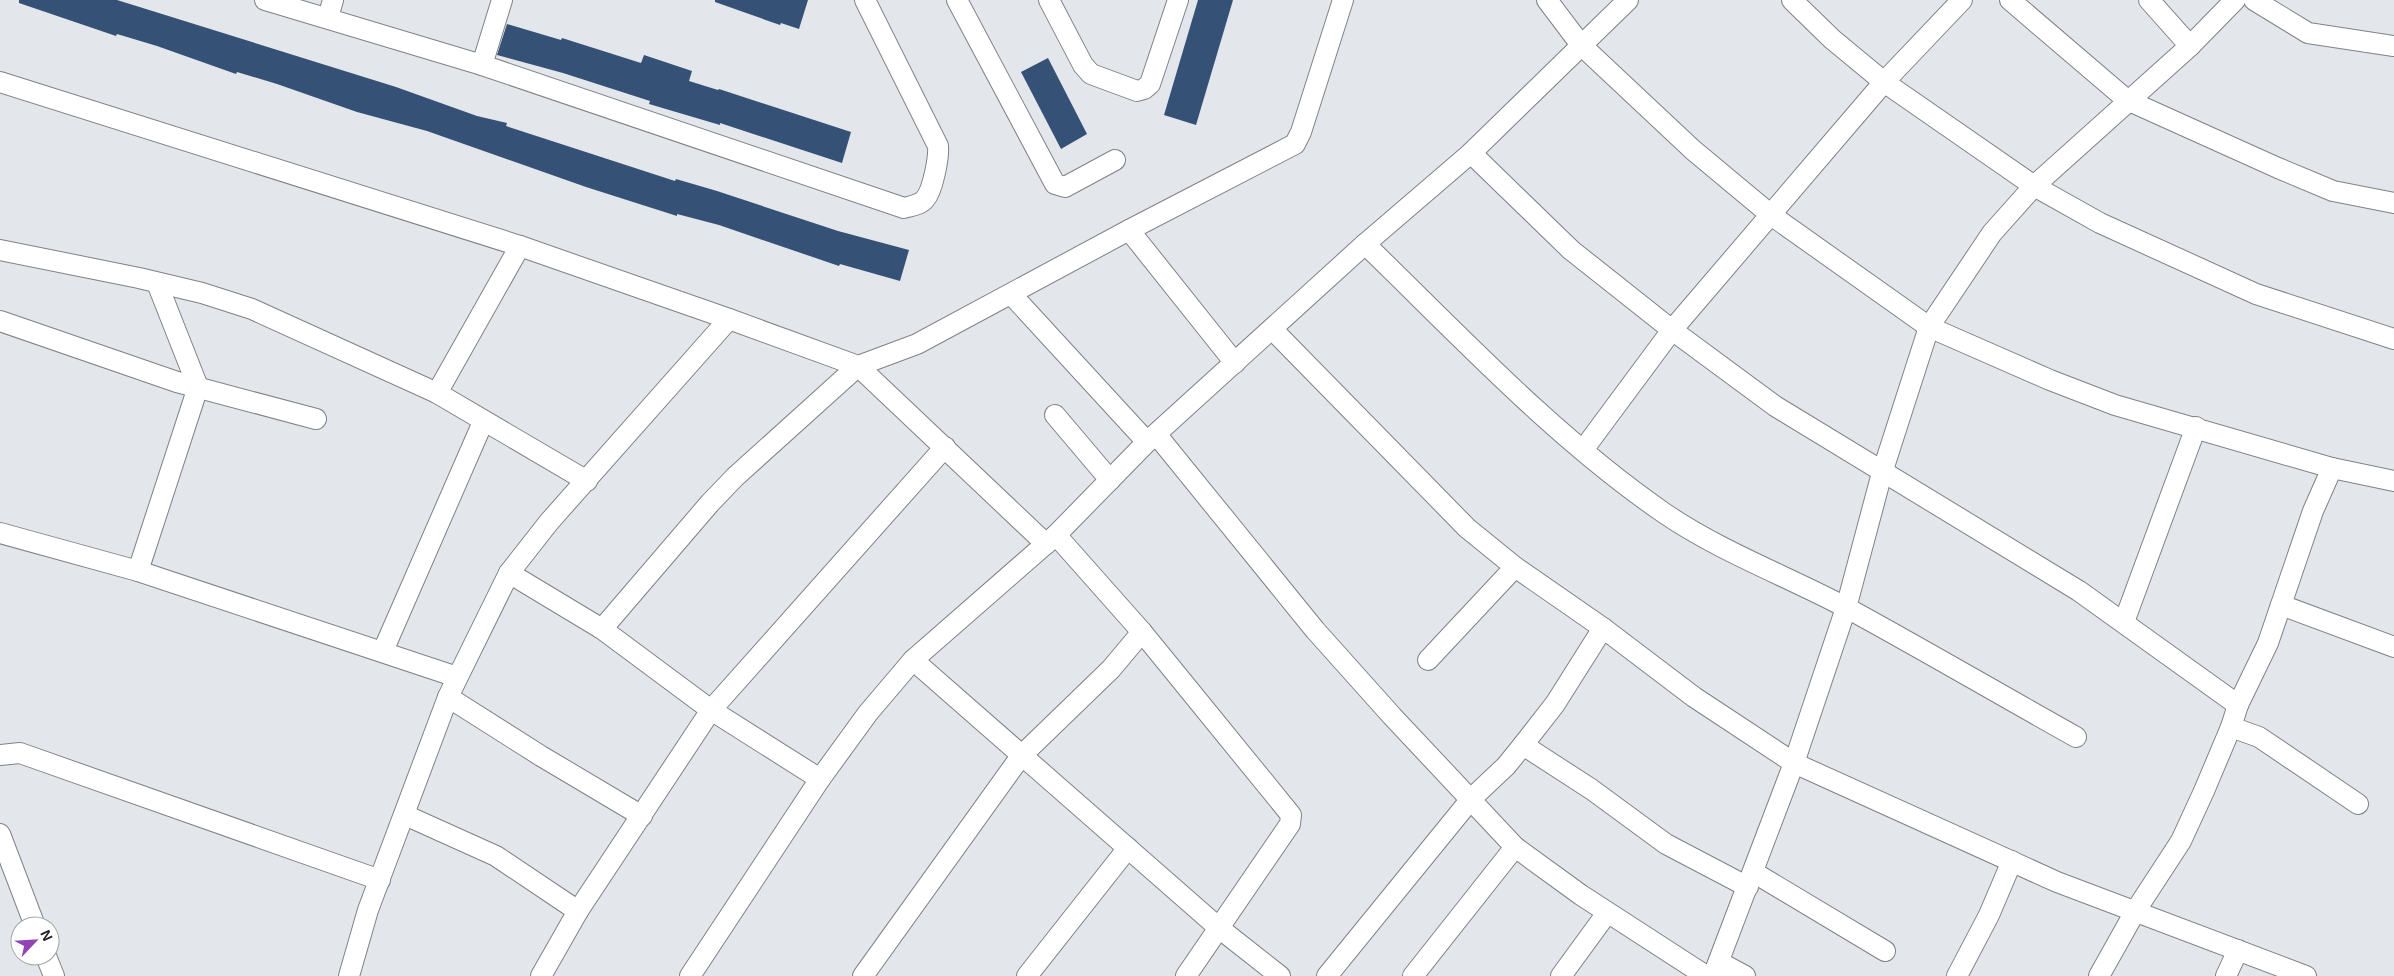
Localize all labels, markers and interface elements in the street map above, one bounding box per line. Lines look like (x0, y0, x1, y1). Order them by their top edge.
north arrow (10, 916, 60, 966)
text: N (37, 928, 56, 943)

